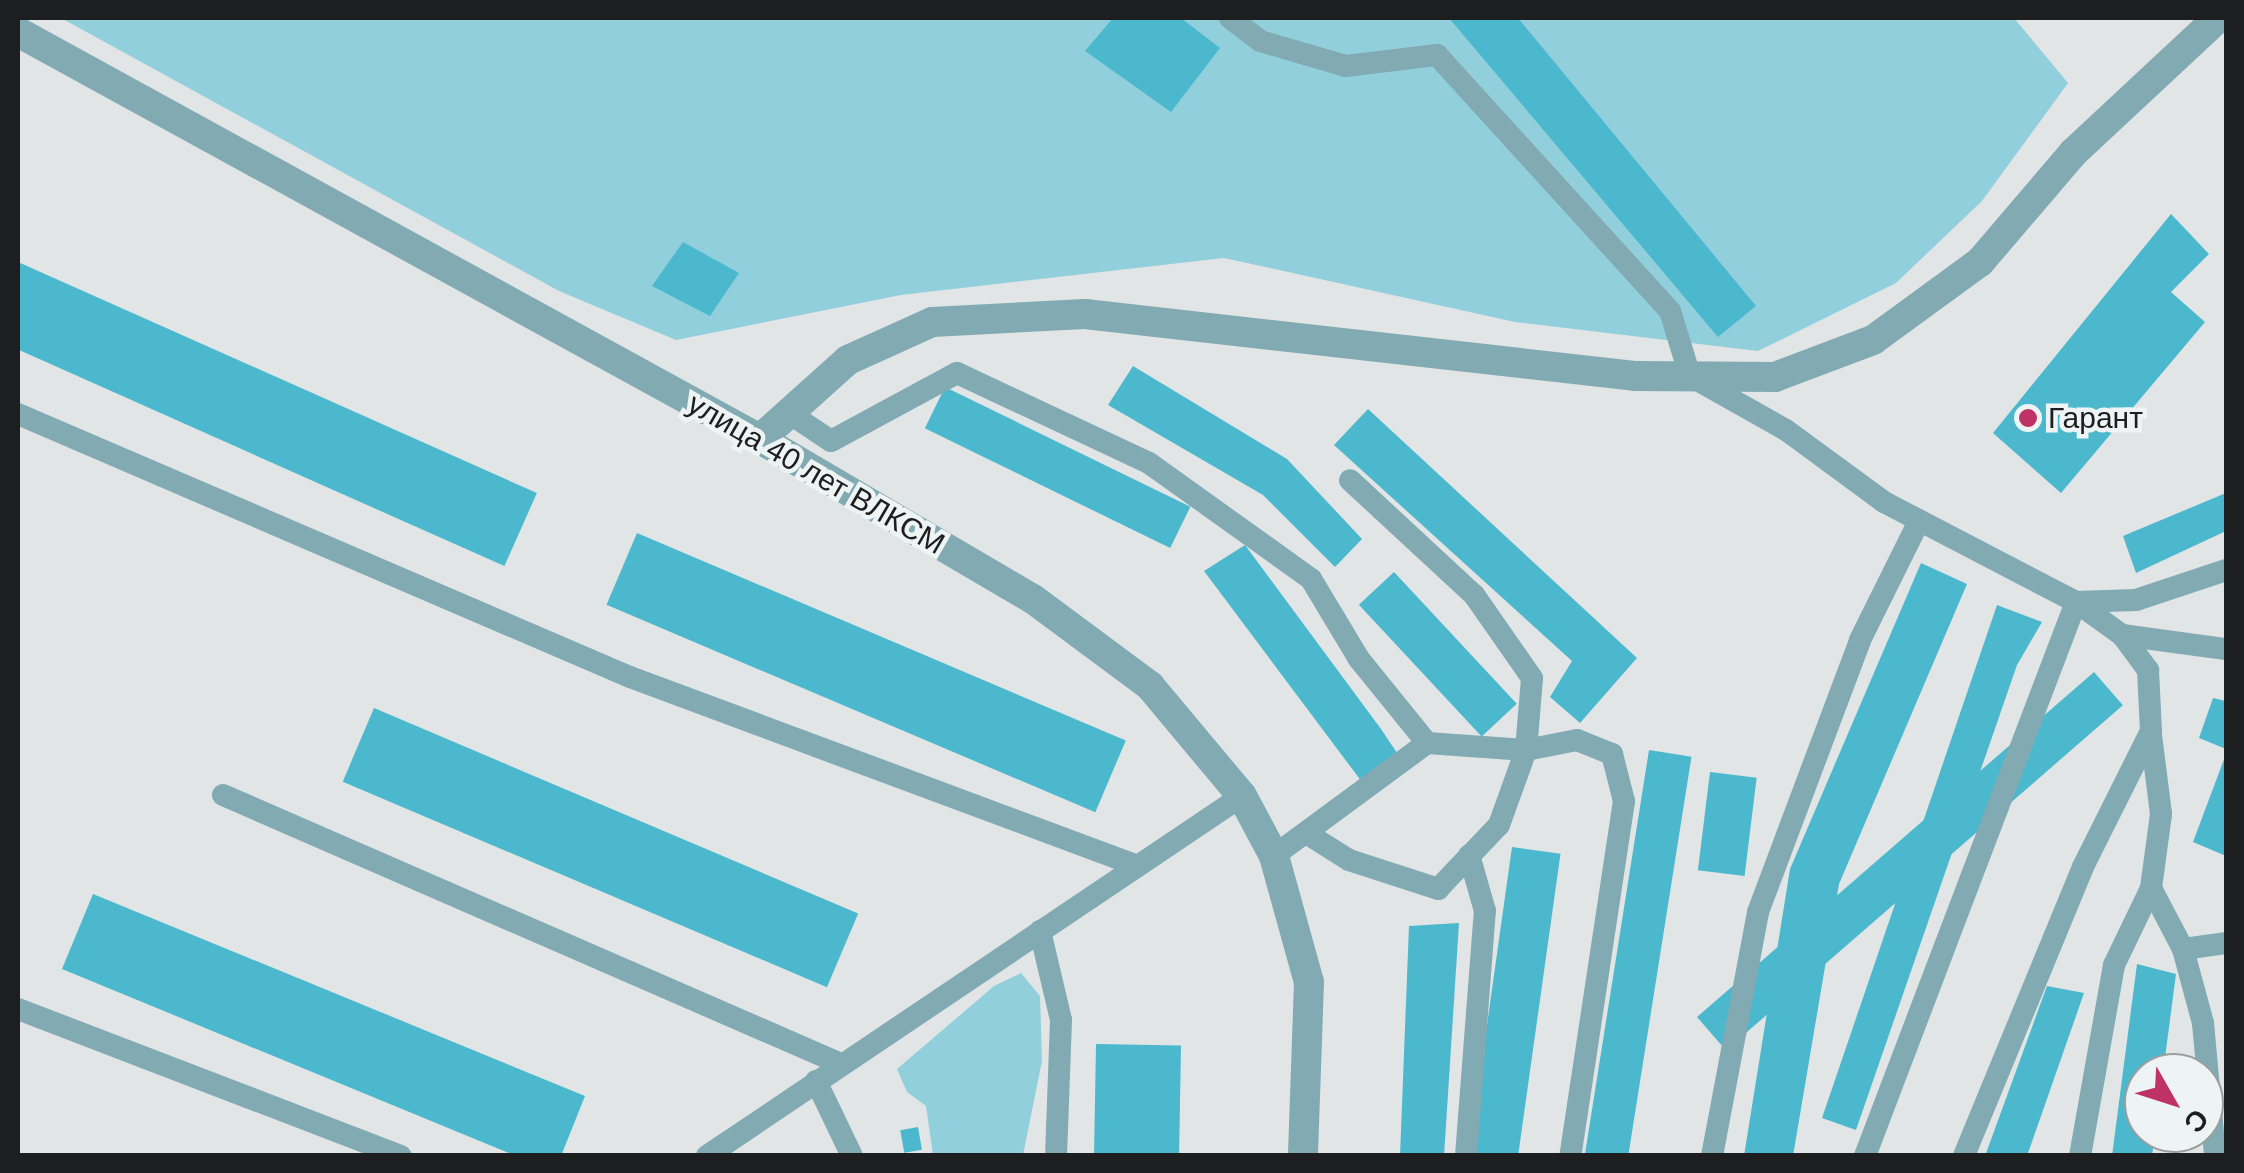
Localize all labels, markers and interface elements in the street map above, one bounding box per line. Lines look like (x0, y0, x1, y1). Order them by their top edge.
street label: улица 40 лет ВЛКСМ (681, 386, 951, 562)
place label: Гарант (2048, 400, 2143, 436)
marker: Гарант (2017, 407, 2039, 429)
north arrow (2124, 1053, 2224, 1153)
text: С (2178, 1103, 2215, 1139)

